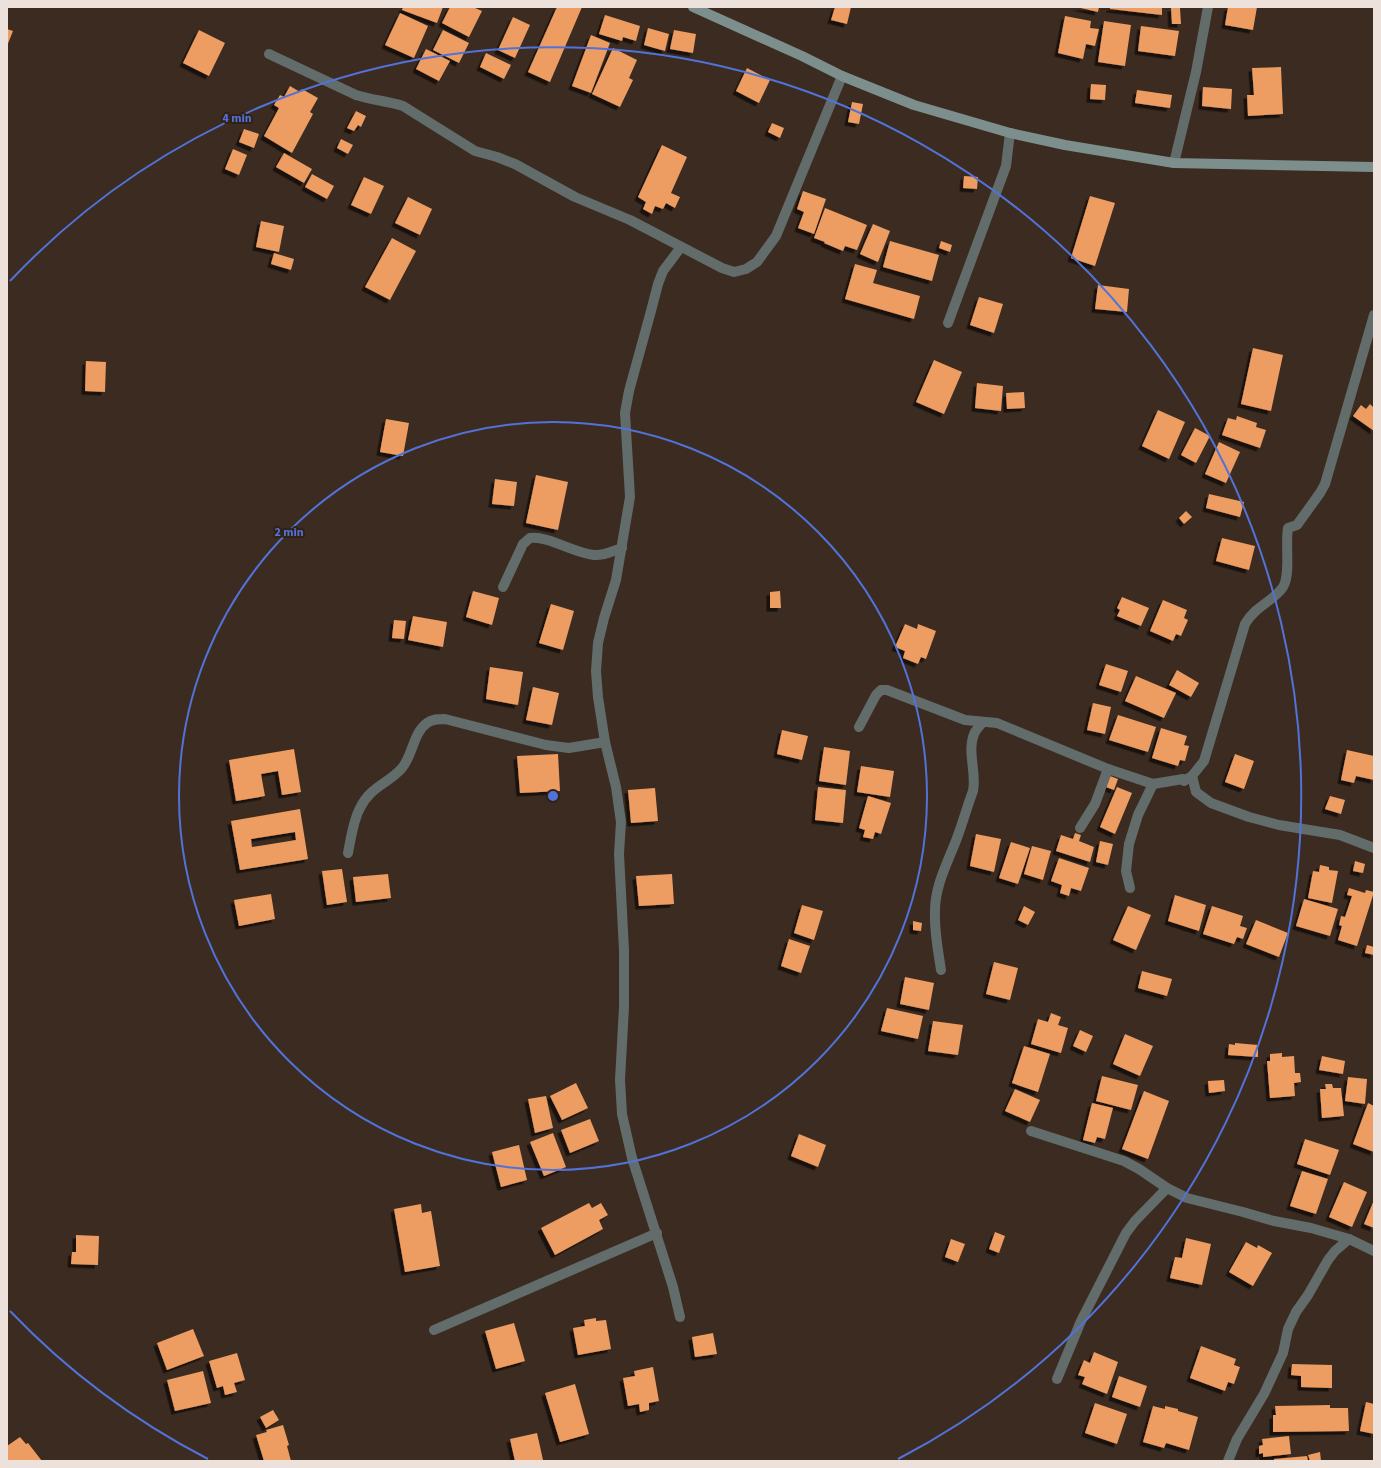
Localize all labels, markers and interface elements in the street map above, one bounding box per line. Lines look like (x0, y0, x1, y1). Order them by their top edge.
text: 4 min (222, 110, 252, 127)
text: 2 min (274, 524, 304, 541)
centre of rings (546, 789, 560, 803)

